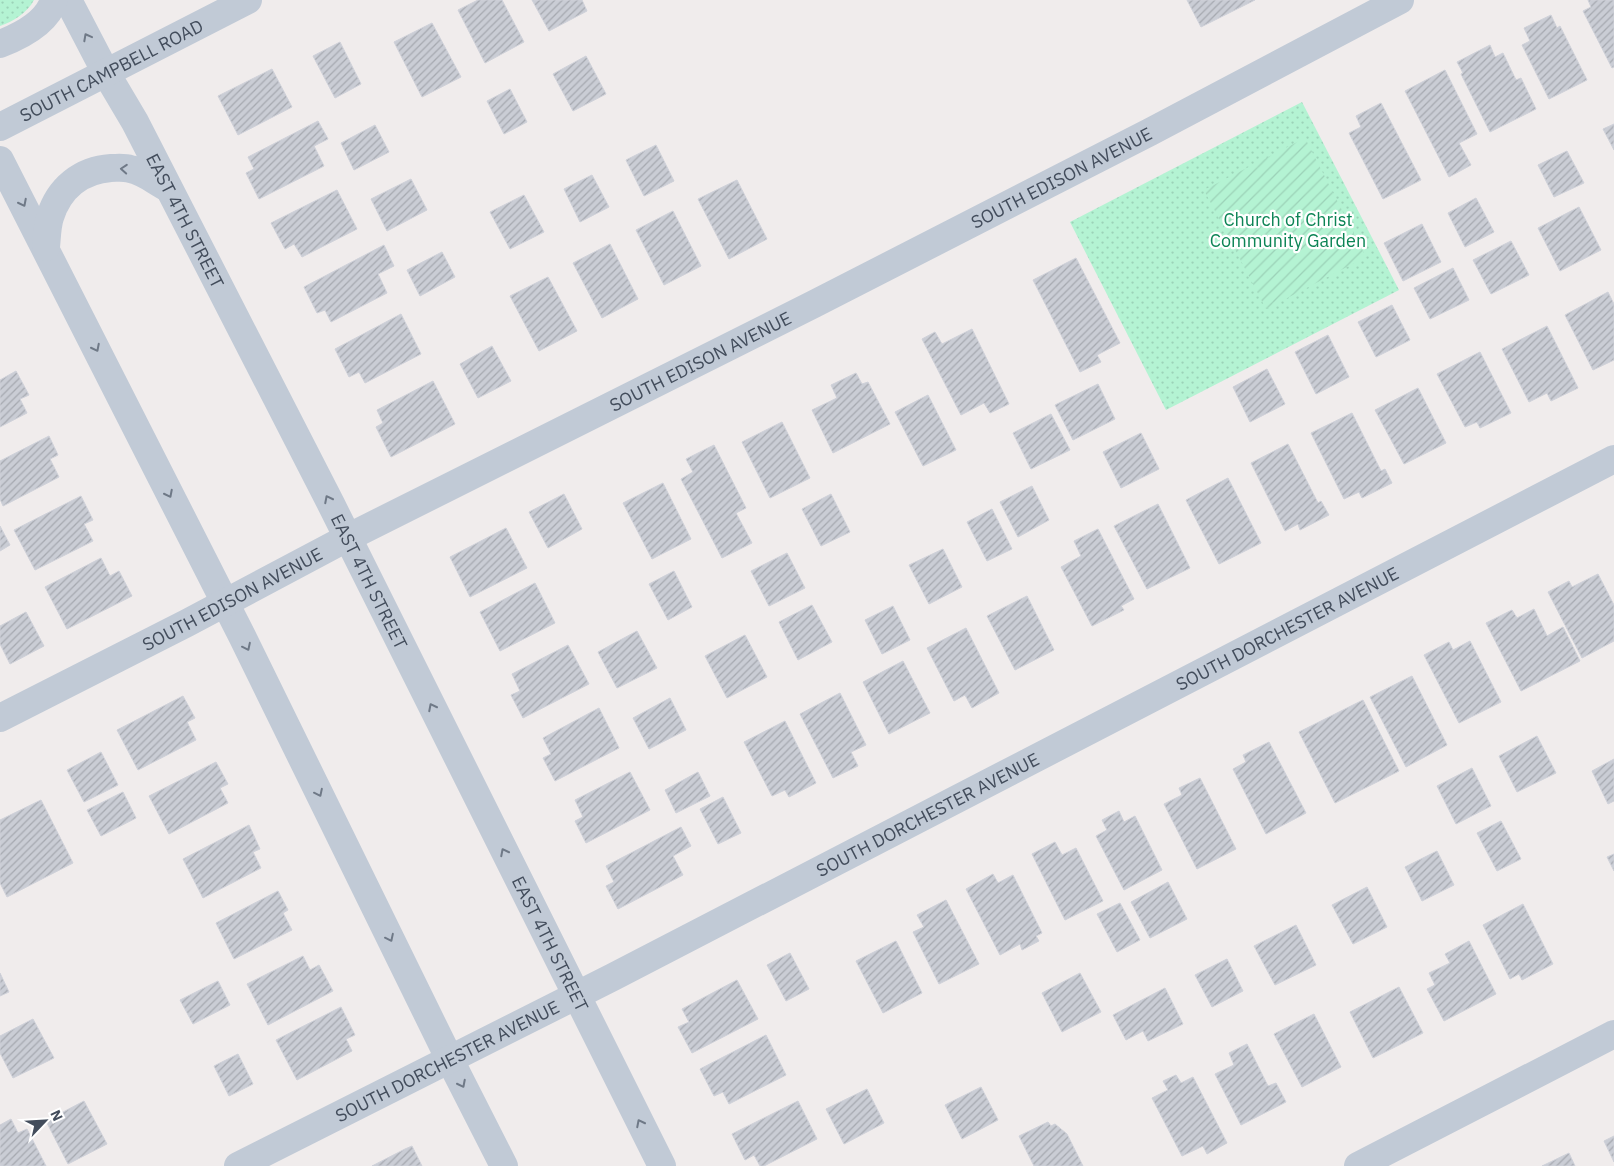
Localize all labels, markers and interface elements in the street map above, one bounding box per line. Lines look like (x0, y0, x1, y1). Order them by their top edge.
street label: SOUTH CAMPBELL ROAD (16, 14, 207, 127)
one-way arrow (83, 33, 93, 42)
street label: SOUTH EDISON AVENUE (967, 122, 1156, 233)
street label: EAST 4TH STREET (141, 149, 230, 292)
one-way arrow (119, 163, 127, 174)
one-way arrow (17, 198, 27, 207)
park label: Church of Christ Community Garden (1210, 208, 1366, 252)
street label: SOUTH EDISON AVENUE (605, 306, 795, 416)
one-way arrow (90, 343, 100, 352)
one-way arrow (163, 489, 173, 498)
one-way arrow (324, 495, 334, 504)
street label: EAST 4TH STREET (326, 510, 413, 653)
street label: SOUTH EDISON AVENUE (138, 542, 326, 655)
street label: SOUTH DORCHESTER AVENUE (1172, 561, 1402, 695)
one-way arrow (241, 642, 251, 651)
one-way arrow (428, 703, 438, 712)
street label: SOUTH DORCHESTER AVENUE (812, 747, 1043, 881)
one-way arrow (312, 787, 322, 796)
one-way arrow (500, 848, 510, 857)
street label: EAST 4TH STREET (507, 872, 594, 1015)
one-way arrow (384, 933, 394, 942)
street label: SOUTH DORCHESTER AVENUE (331, 995, 563, 1127)
one-way arrow (456, 1079, 466, 1088)
north arrow (20, 1096, 70, 1146)
text: N (46, 1107, 67, 1124)
one-way arrow (636, 1119, 646, 1128)

